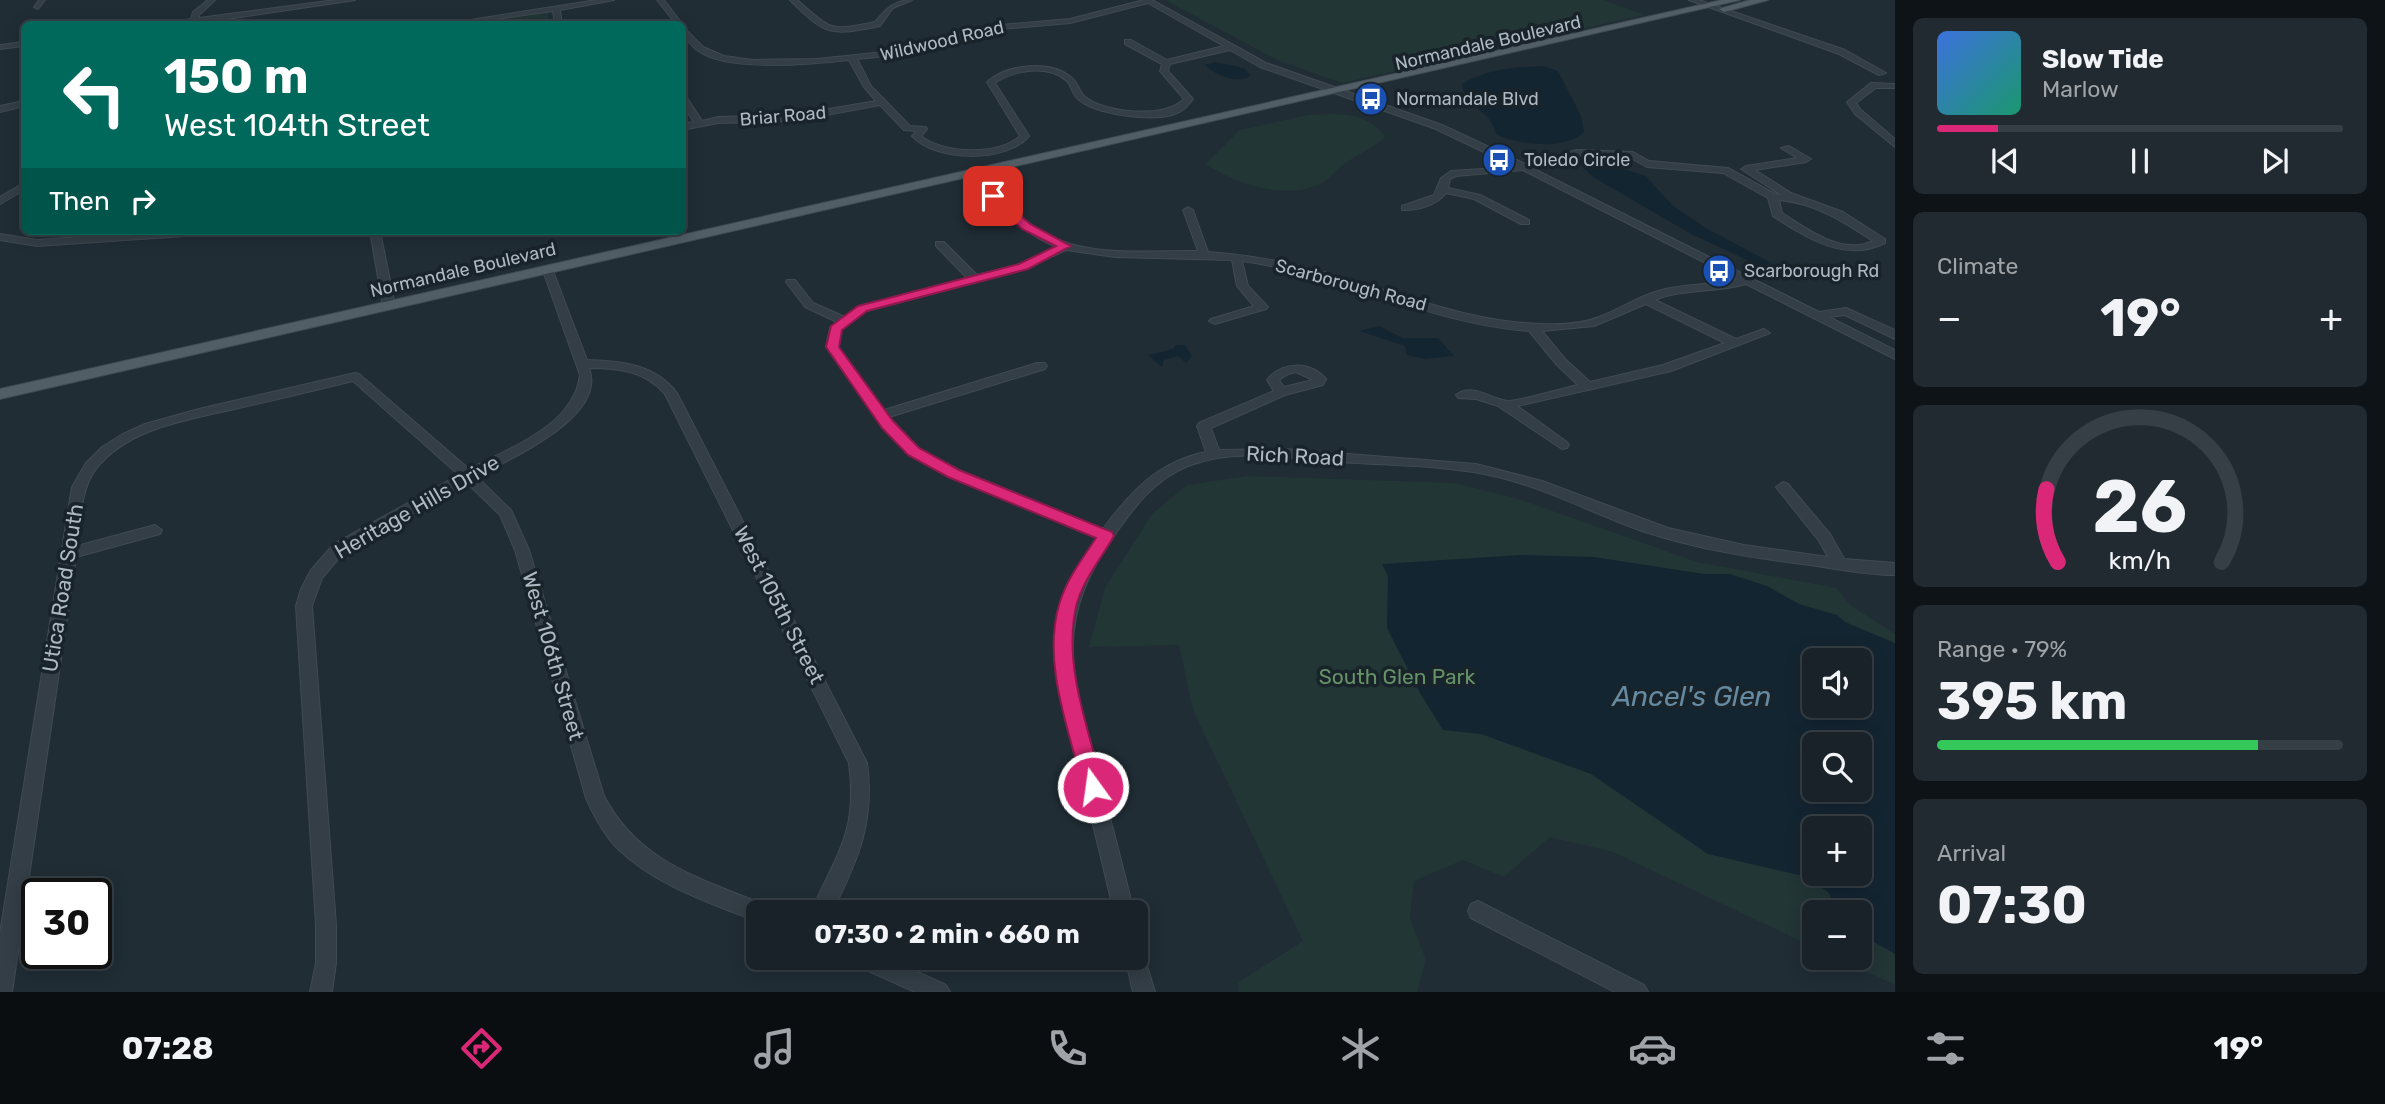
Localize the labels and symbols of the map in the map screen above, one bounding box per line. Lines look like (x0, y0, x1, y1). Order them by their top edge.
street label: Normandale Boulevard (1393, 11, 1583, 75)
street label: Wildwood Road (878, 16, 1006, 66)
bus stop icon: Normandale Blvd (1352, 80, 1390, 118)
place label: Normandale Blvd (1396, 88, 1539, 110)
street label: Briar Road (739, 101, 827, 131)
bus stop icon: Toledo Circle (1480, 141, 1518, 179)
place label: Toledo Circle (1524, 149, 1630, 171)
pin (963, 166, 1023, 226)
street label: Normandale Boulevard (368, 238, 558, 302)
bus stop icon: Scarborough Rd (1700, 252, 1738, 290)
street label: Scarborough Road (1273, 254, 1429, 316)
place label: Scarborough Rd (1744, 260, 1879, 282)
street label: Rich Road (1245, 440, 1345, 471)
street label: Heritage Hills Drive (330, 449, 503, 564)
street label: Utica Road South (37, 502, 88, 674)
street label: West 105th Street (729, 522, 830, 688)
street label: West 106th Street (517, 569, 589, 743)
park label: South Glen Park (1319, 664, 1475, 689)
water label: Ancel's Glen (1610, 680, 1772, 713)
position arrow (1056, 750, 1130, 824)
speed limit sign: 30 (21, 878, 112, 969)

